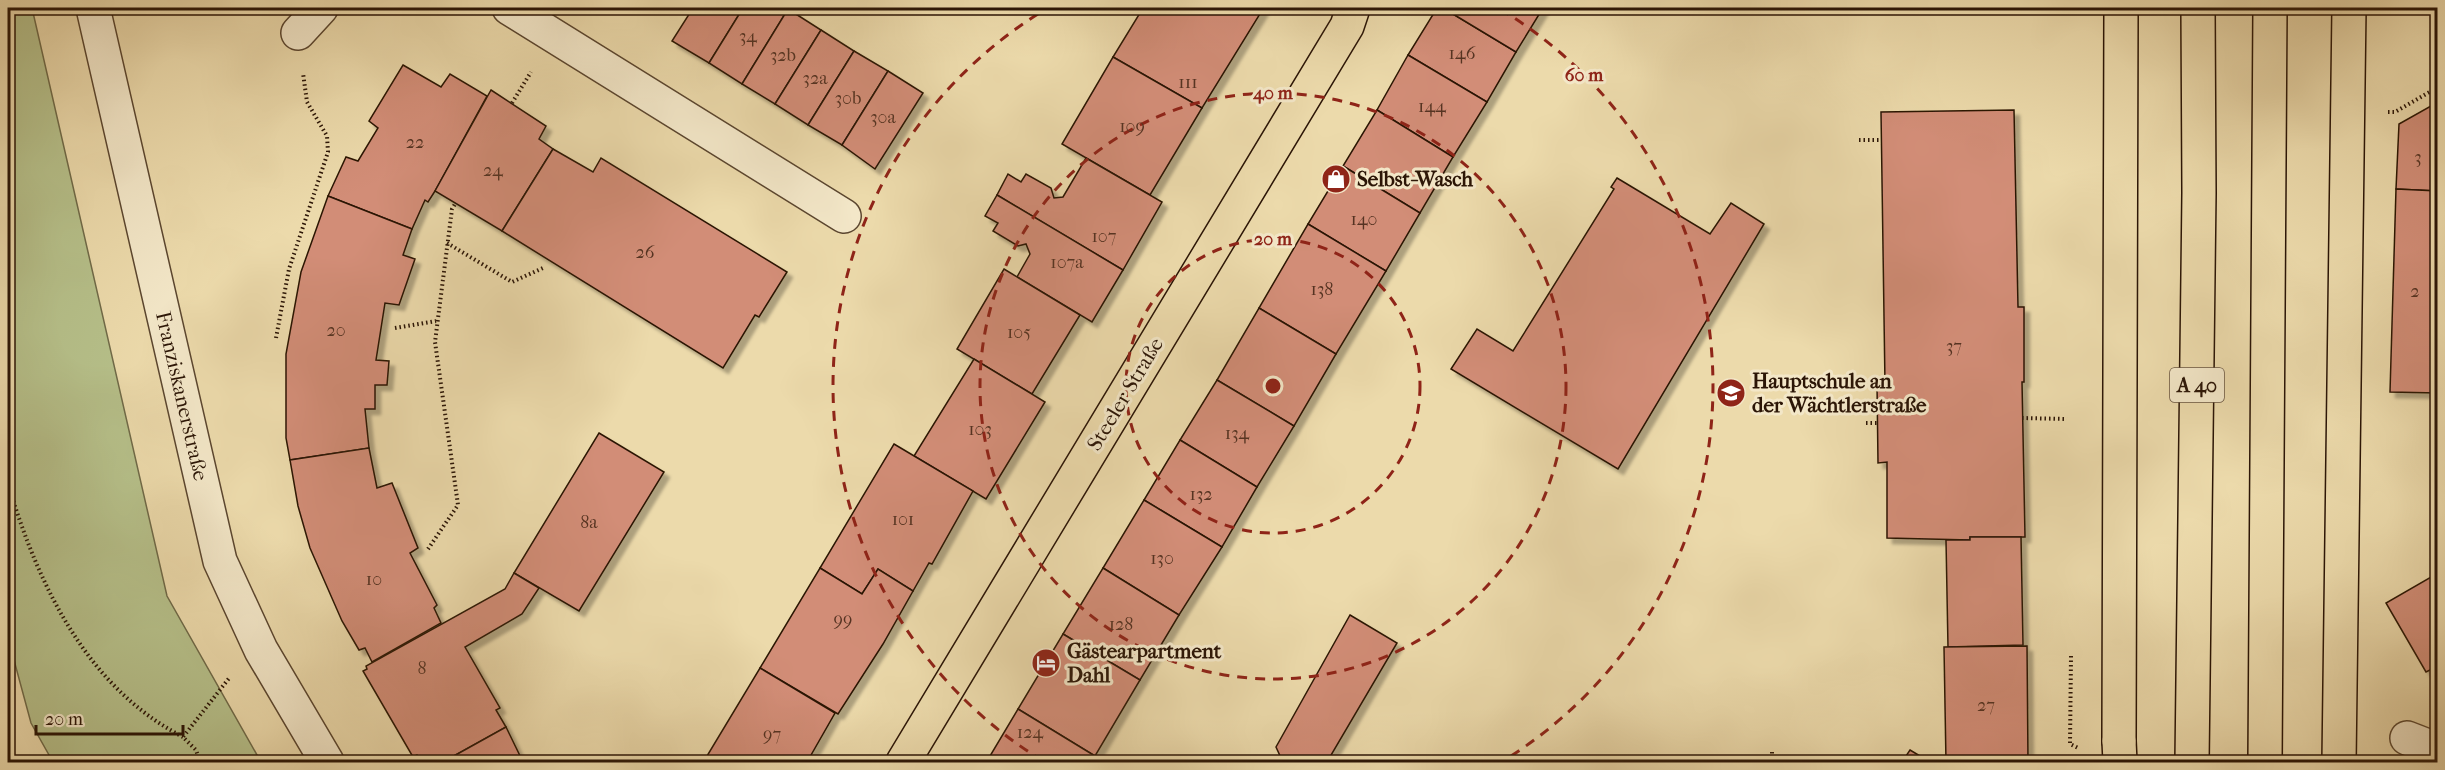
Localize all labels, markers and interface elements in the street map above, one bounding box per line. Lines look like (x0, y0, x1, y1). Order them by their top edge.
house number: 34 (739, 26, 757, 47)
house number: 146 (1449, 43, 1476, 64)
house number: 32b (770, 45, 796, 66)
text: 60 m (1565, 65, 1604, 86)
house number: 32a (803, 68, 828, 89)
house number: 111 (1178, 72, 1198, 93)
text: 40 m (1252, 83, 1294, 104)
house number: 30b (835, 88, 861, 109)
house number: 144 (1418, 96, 1446, 117)
house number: 30a (870, 107, 896, 128)
house number: 109 (1119, 116, 1145, 137)
house number: 22 (406, 132, 424, 153)
house number: 3 (2414, 147, 2422, 168)
house number: 24 (483, 160, 503, 181)
shop icon: Selbst-Wasch (1320, 163, 1352, 195)
place label: Selbst-Wasch (1357, 167, 1473, 191)
house number: 140 (1351, 209, 1377, 230)
house number: 107 (1092, 226, 1117, 247)
text: 20 m (1254, 229, 1293, 250)
house number: 26 (635, 242, 655, 263)
house number: 107a (1050, 252, 1084, 273)
house number: 138 (1311, 279, 1333, 300)
house number: 2 (2410, 281, 2420, 302)
street label: Franziskanerstraße (151, 309, 213, 483)
house number: 20 (326, 320, 346, 341)
house number: 105 (1007, 322, 1031, 343)
street label: Steeler Straße (1082, 333, 1168, 455)
house number: 37 (1946, 336, 1962, 357)
road number: A 40 (2170, 368, 2224, 402)
place label: Hauptschule an der Wächtlerstraße (1752, 369, 1927, 417)
centre of rings (1263, 376, 1283, 396)
school or university icon: Hauptschule an der Wächtlerstraße (1715, 377, 1747, 409)
house number: 103 (968, 419, 992, 440)
house number: 134 (1225, 423, 1250, 444)
house number: 132 (1189, 484, 1213, 505)
house number: 101 (892, 509, 914, 530)
house number: 8a (580, 512, 598, 533)
house number: 130 (1150, 548, 1174, 569)
house number: 10 (366, 569, 382, 590)
house number: 99 (834, 609, 852, 630)
house number: 128 (1109, 614, 1133, 635)
place label: Gästearpartment Dahl (1067, 639, 1222, 687)
hotel icon: Gästearpartment Dahl (1030, 647, 1062, 679)
house number: 8 (417, 658, 427, 679)
house number: 27 (1977, 695, 1995, 716)
scale bar (36, 698, 183, 736)
text: 20 m (45, 709, 83, 730)
house number: 124 (1017, 722, 1044, 743)
house number: 97 (763, 724, 781, 745)

